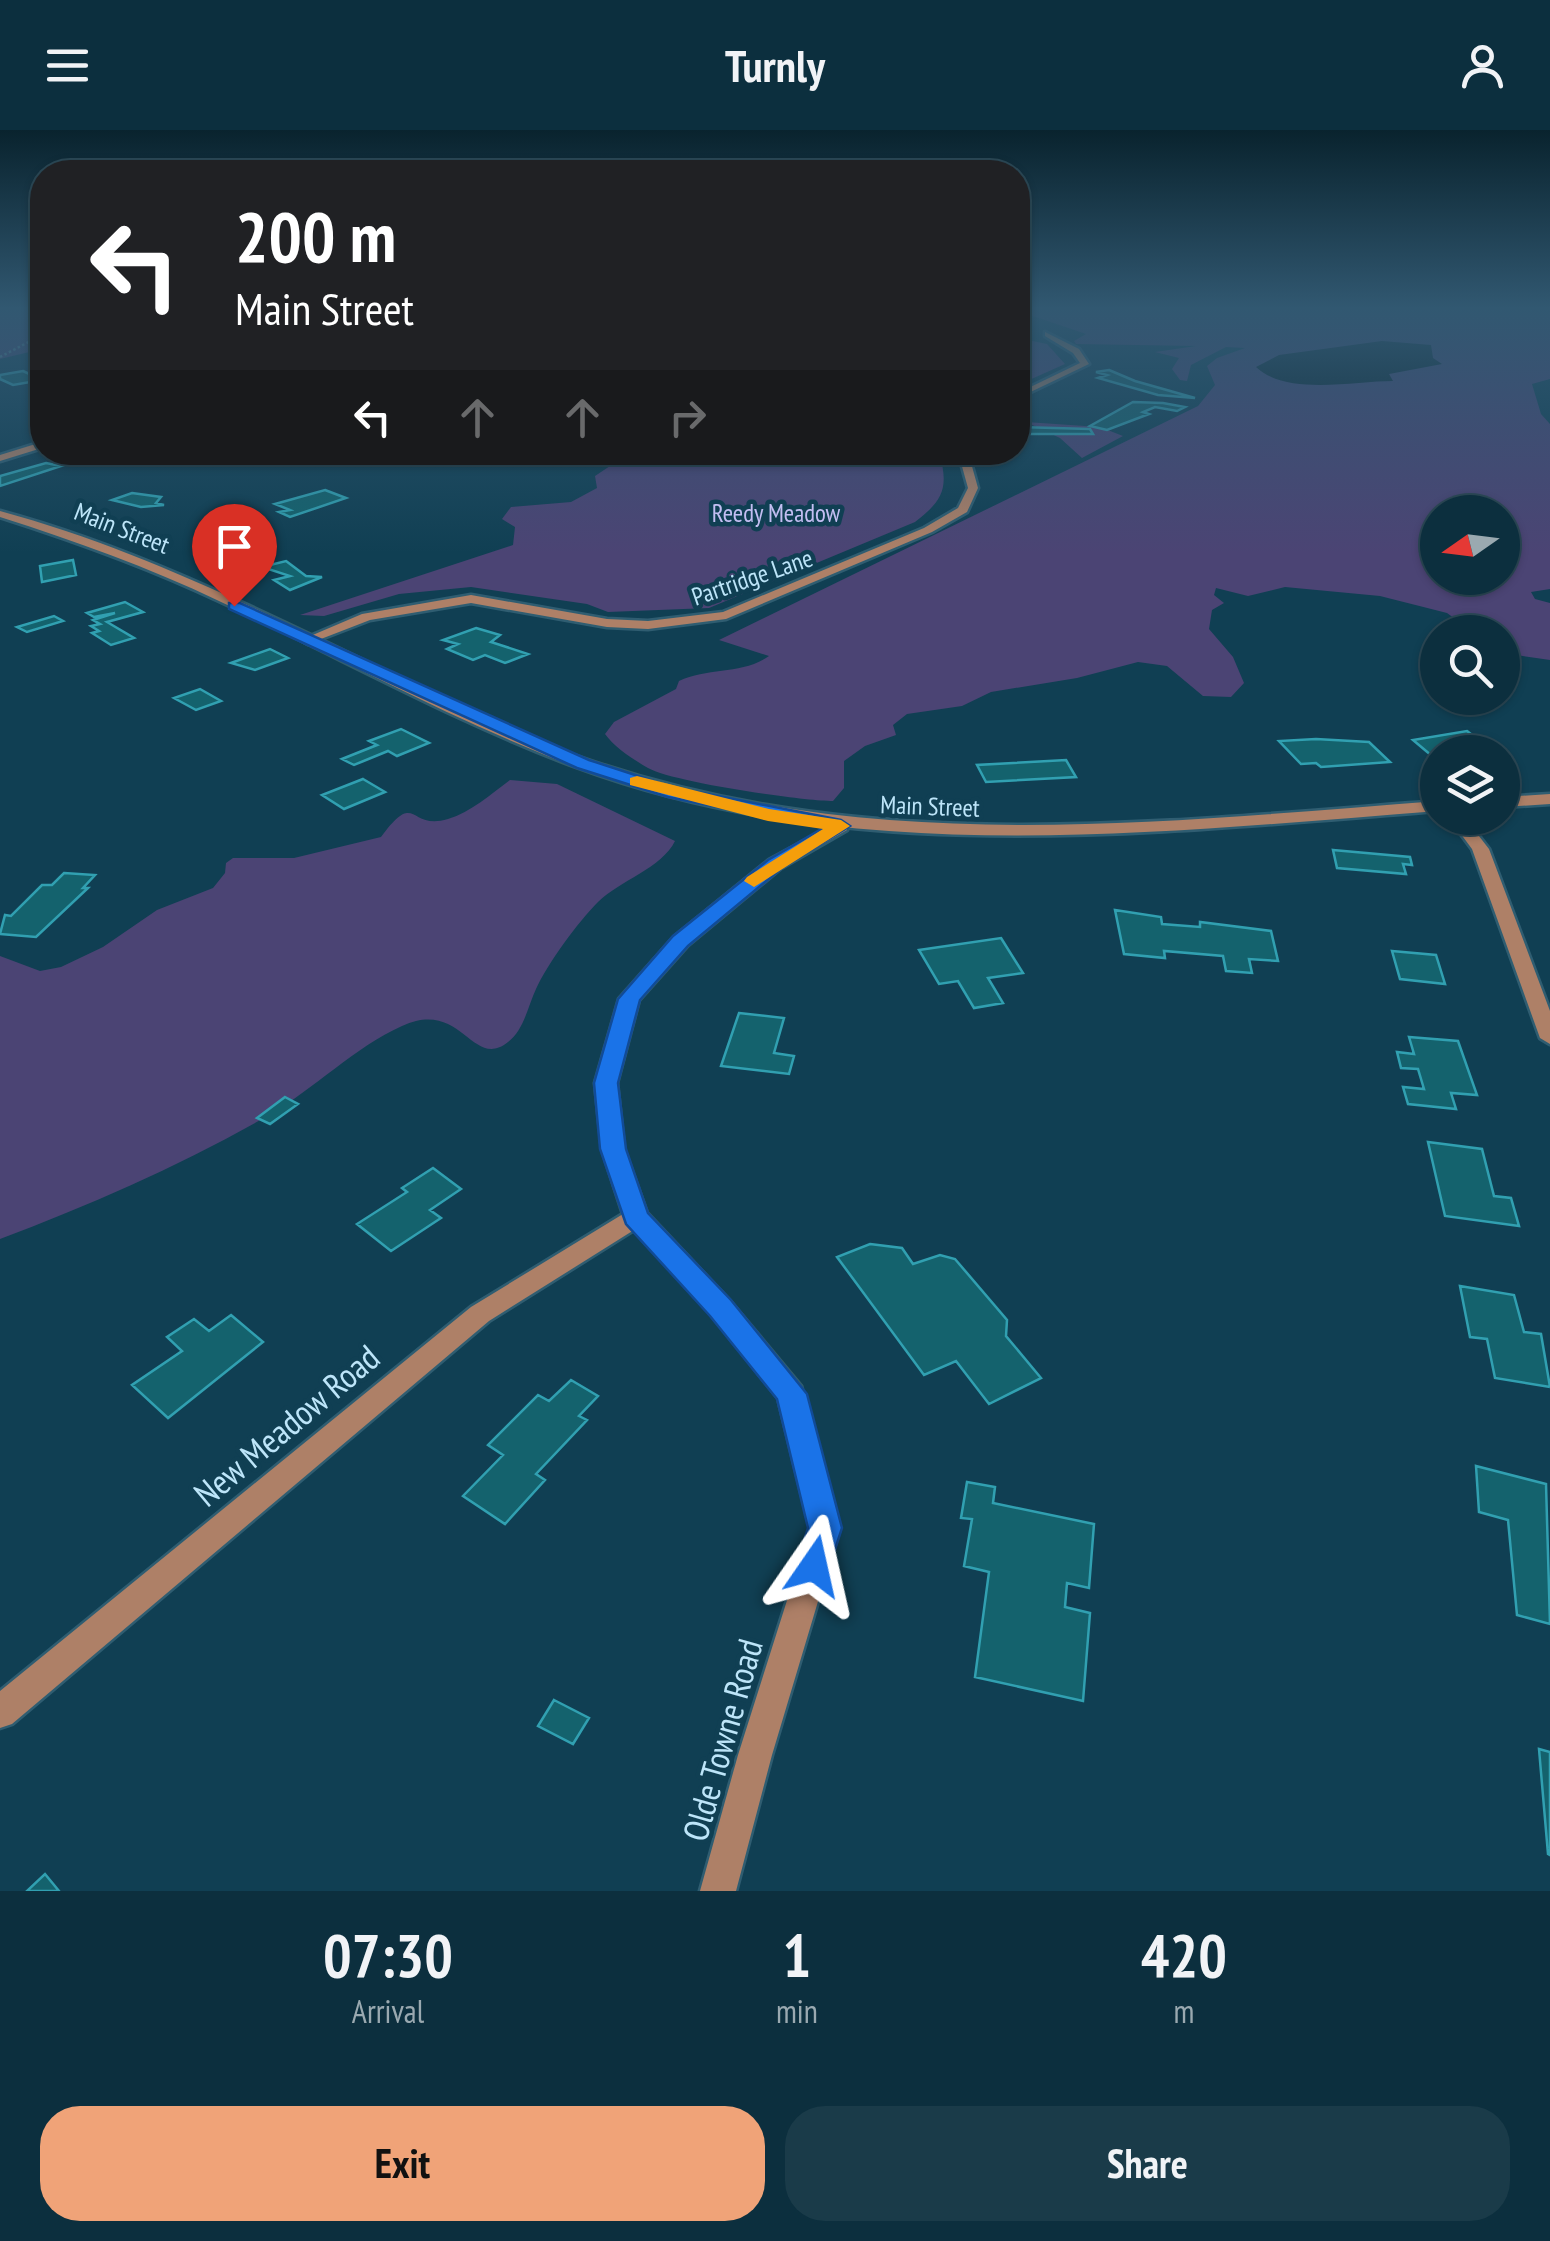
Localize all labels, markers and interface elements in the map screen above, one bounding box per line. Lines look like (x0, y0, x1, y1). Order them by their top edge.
text: Turnly (725, 36, 825, 94)
icon: menu (40, 38, 95, 93)
icon: person (1455, 38, 1510, 93)
text: 200 m (235, 191, 396, 281)
icon: left (70, 200, 200, 330)
text: Main Street (235, 279, 414, 337)
icon: left (345, 390, 400, 445)
icon: ahead (450, 390, 505, 445)
icon: ahead (555, 390, 610, 445)
icon: right (660, 390, 715, 445)
street label: Main Street (70, 495, 174, 561)
north arrow (1420, 495, 1520, 595)
map controls (1420, 495, 1520, 835)
park label: Reedy Meadow (712, 497, 841, 529)
pin (192, 504, 277, 607)
icon: arrive (207, 519, 262, 574)
street label: Partridge Lane (687, 541, 817, 613)
button: search (1420, 615, 1520, 715)
button: layers (1420, 735, 1520, 835)
street label: Main Street (880, 788, 980, 824)
street label: New Meadow Road (184, 1334, 389, 1516)
position arrow (762, 1514, 866, 1618)
street label: Olde Towne Road (671, 1633, 773, 1846)
text: 07:30 (323, 1916, 453, 1994)
text: 1 (783, 1916, 811, 1994)
text: 420 (1141, 1916, 1227, 1994)
text: Arrival (352, 1990, 424, 2032)
text: min (776, 1990, 818, 2032)
text: m (1173, 1990, 1194, 2032)
button: Exit (40, 2106, 765, 2221)
button: Share (785, 2106, 1510, 2221)

